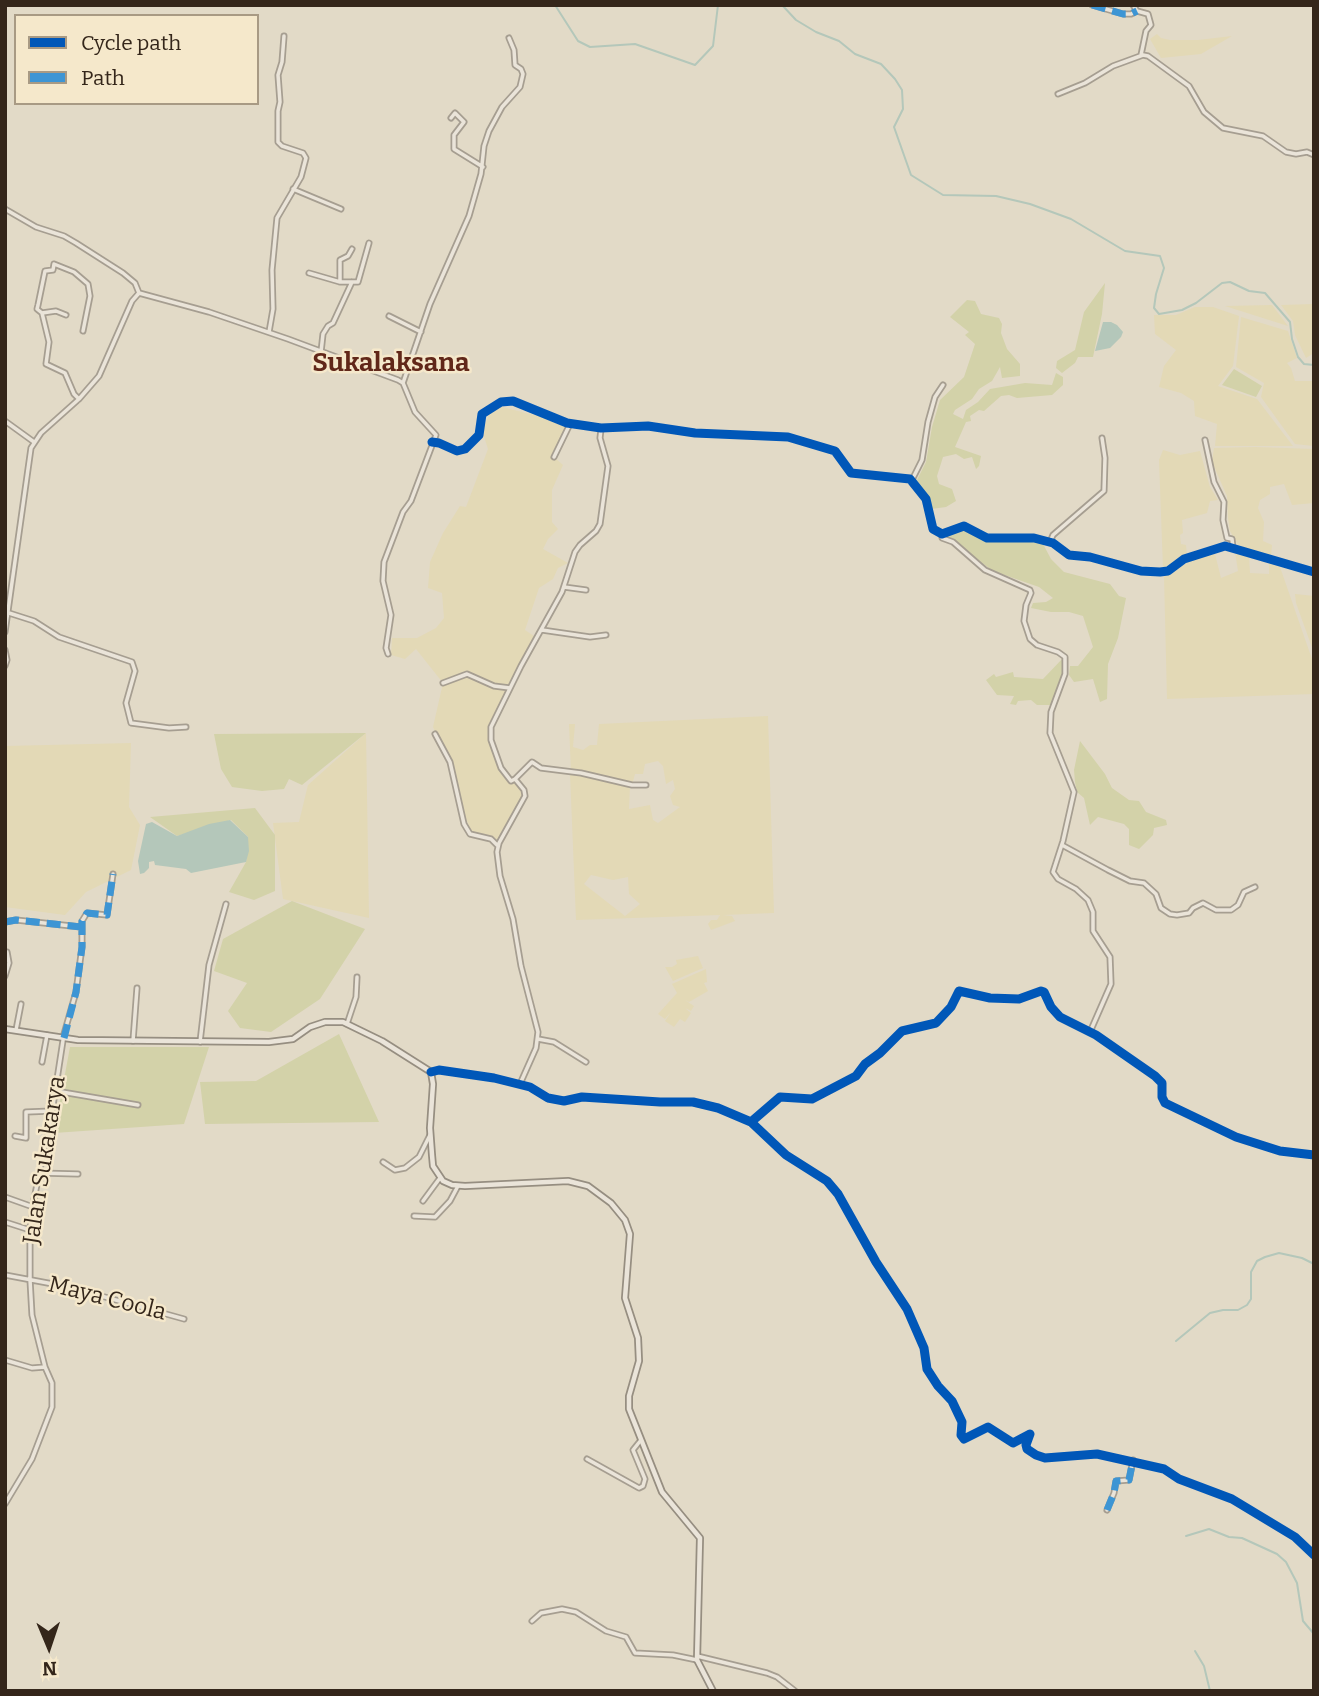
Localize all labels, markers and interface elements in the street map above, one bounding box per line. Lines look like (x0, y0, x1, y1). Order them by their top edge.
legend (14, 14, 259, 105)
text: Cycle path (81, 30, 181, 56)
text: Path (81, 65, 125, 91)
district label: Sukalaksana (312, 348, 470, 380)
street label: Jalan Sukakarya (18, 1074, 72, 1246)
street label: Maya Coola (45, 1271, 169, 1327)
north arrow (14, 1612, 84, 1682)
text: N (42, 1657, 57, 1680)

